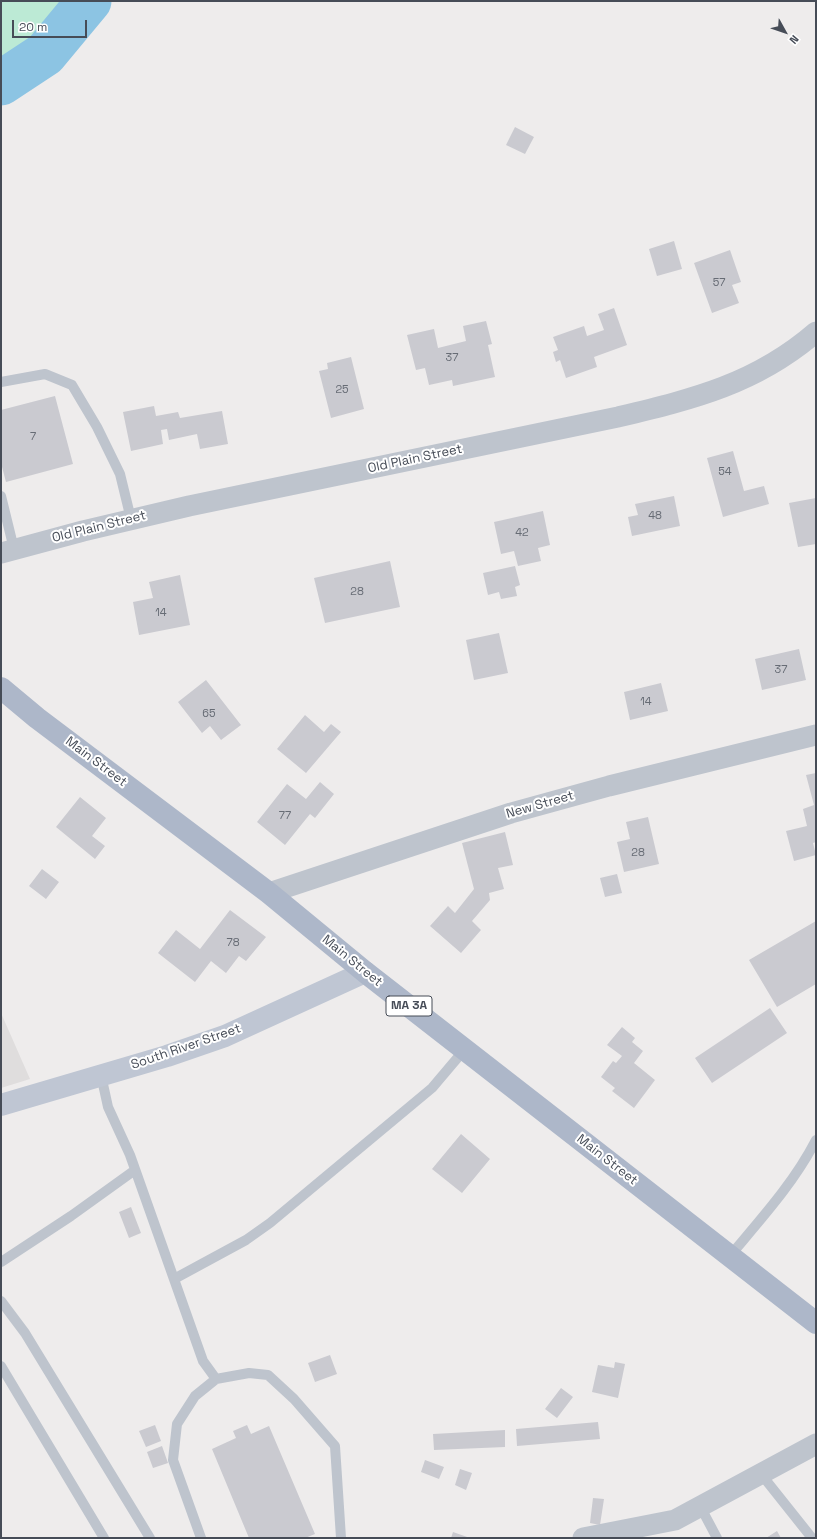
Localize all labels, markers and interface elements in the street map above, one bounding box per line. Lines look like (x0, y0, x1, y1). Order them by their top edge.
scale bar (14, 12, 89, 38)
north arrow (765, 12, 805, 52)
text: 20 m (19, 19, 47, 35)
text: N (786, 32, 802, 47)
house number: 57 (713, 276, 725, 290)
house number: 37 (446, 351, 458, 365)
house number: 25 (335, 383, 349, 397)
house number: 7 (30, 430, 36, 444)
street label: Old Plain Street (366, 441, 464, 477)
house number: 54 (718, 465, 732, 479)
street label: Old Plain Street (50, 508, 148, 546)
house number: 48 (648, 509, 662, 523)
house number: 42 (515, 526, 529, 540)
house number: 28 (350, 585, 364, 599)
house number: 14 (155, 606, 167, 620)
house number: 37 (775, 663, 787, 677)
house number: 14 (640, 695, 652, 709)
house number: 65 (202, 707, 216, 721)
street label: Main Street (62, 734, 130, 790)
street label: New Street (504, 788, 576, 822)
house number: 77 (279, 809, 291, 823)
house number: 28 (631, 846, 645, 860)
street label: Main Street (319, 932, 385, 990)
house number: 78 (226, 936, 240, 950)
road number: MA 3A (386, 996, 432, 1016)
street label: South River Street (129, 1021, 243, 1073)
street label: Main Street (573, 1131, 641, 1189)

